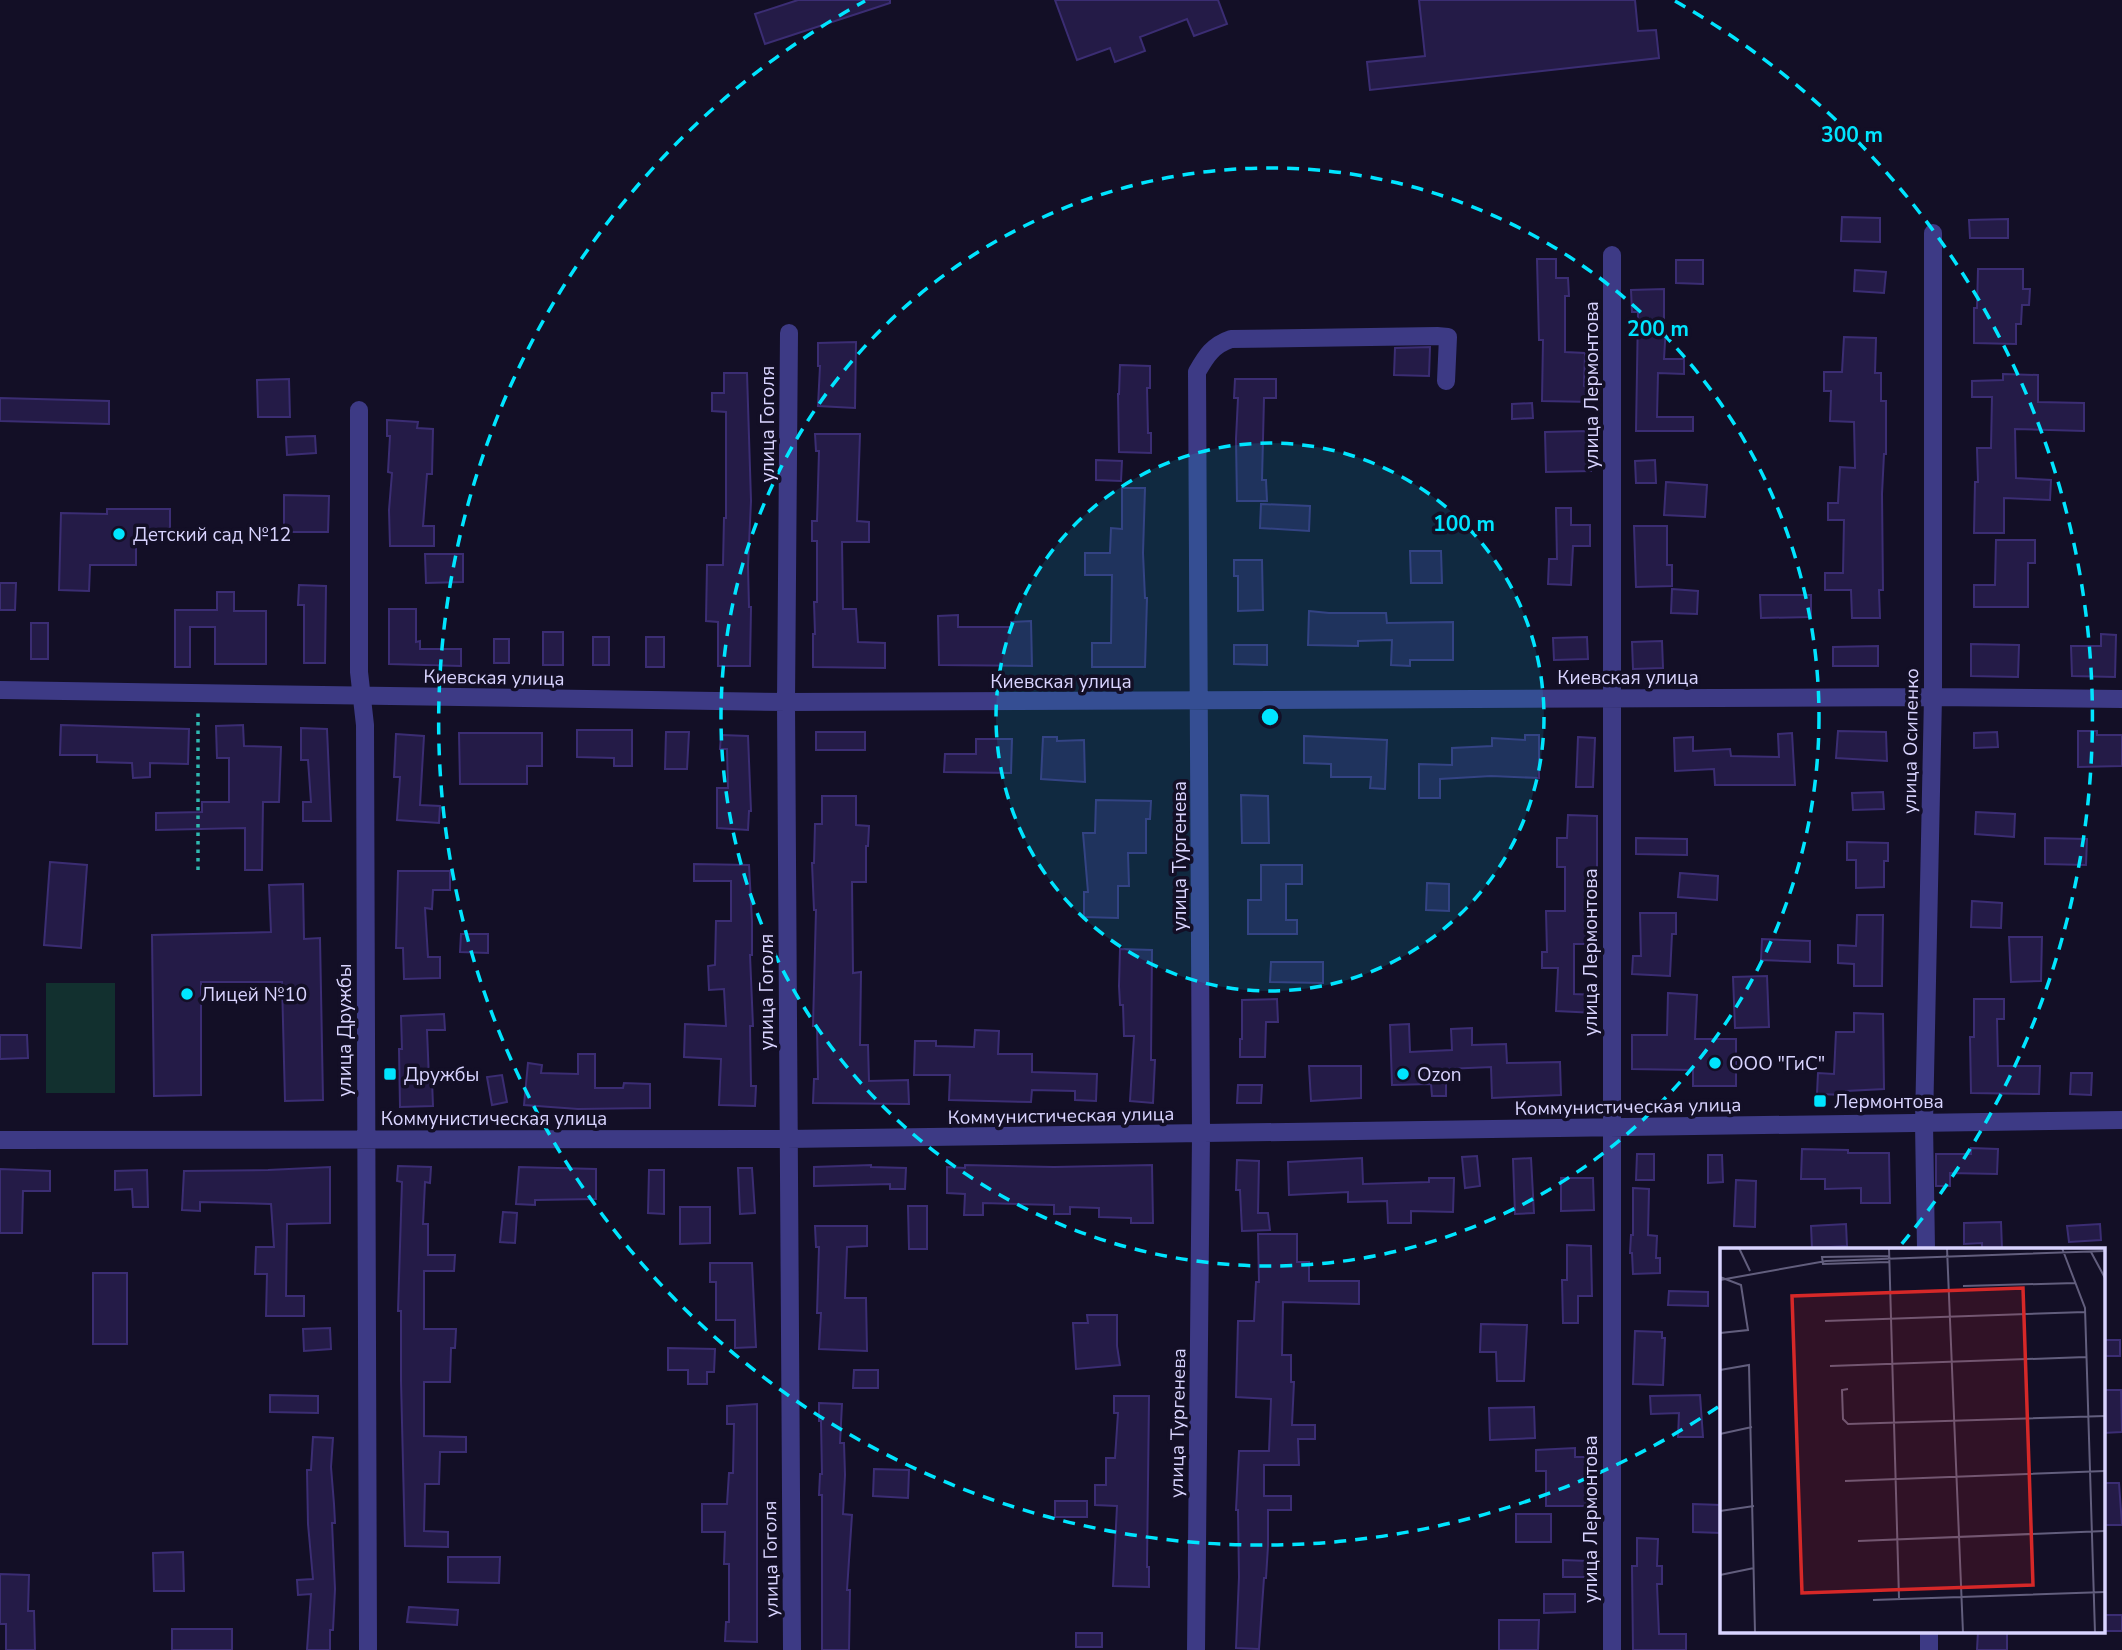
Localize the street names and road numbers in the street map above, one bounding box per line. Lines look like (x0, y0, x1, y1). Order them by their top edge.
street label: улица Лермонтова (1579, 301, 1605, 469)
street label: улица Гоголя (755, 366, 781, 482)
street label: Киевская улица (423, 664, 565, 692)
street label: Киевская улица (1557, 665, 1699, 691)
street label: улица Осипенко (1897, 668, 1925, 814)
street label: Киевская улица (990, 669, 1132, 695)
street label: улица Тургенева (1167, 781, 1193, 931)
street label: улица Лермонтова (1578, 868, 1604, 1036)
street label: улица Гоголя (754, 934, 780, 1050)
street label: улица Дружбы (332, 963, 358, 1097)
street label: Коммунистическая улица (1514, 1092, 1742, 1122)
street label: Коммунистическая улица (947, 1101, 1175, 1131)
street label: Коммунистическая улица (381, 1106, 607, 1132)
street label: улица Тургенева (1164, 1348, 1192, 1498)
street label: улица Лермонтова (1578, 1435, 1604, 1603)
street label: улица Гоголя (757, 1500, 785, 1618)

